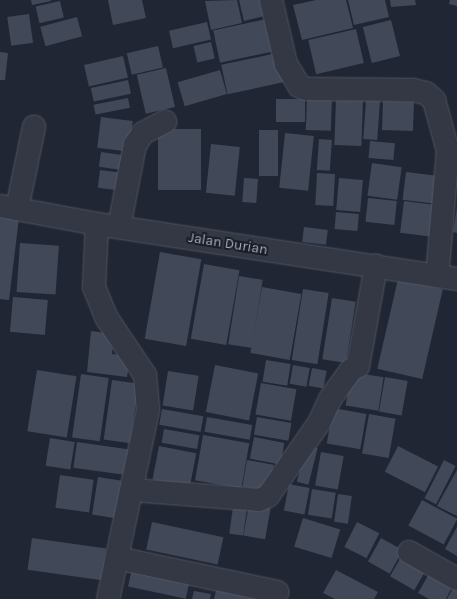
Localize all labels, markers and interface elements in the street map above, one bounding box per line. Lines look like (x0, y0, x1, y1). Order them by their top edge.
street label: Jalan Durian (187, 229, 269, 259)

